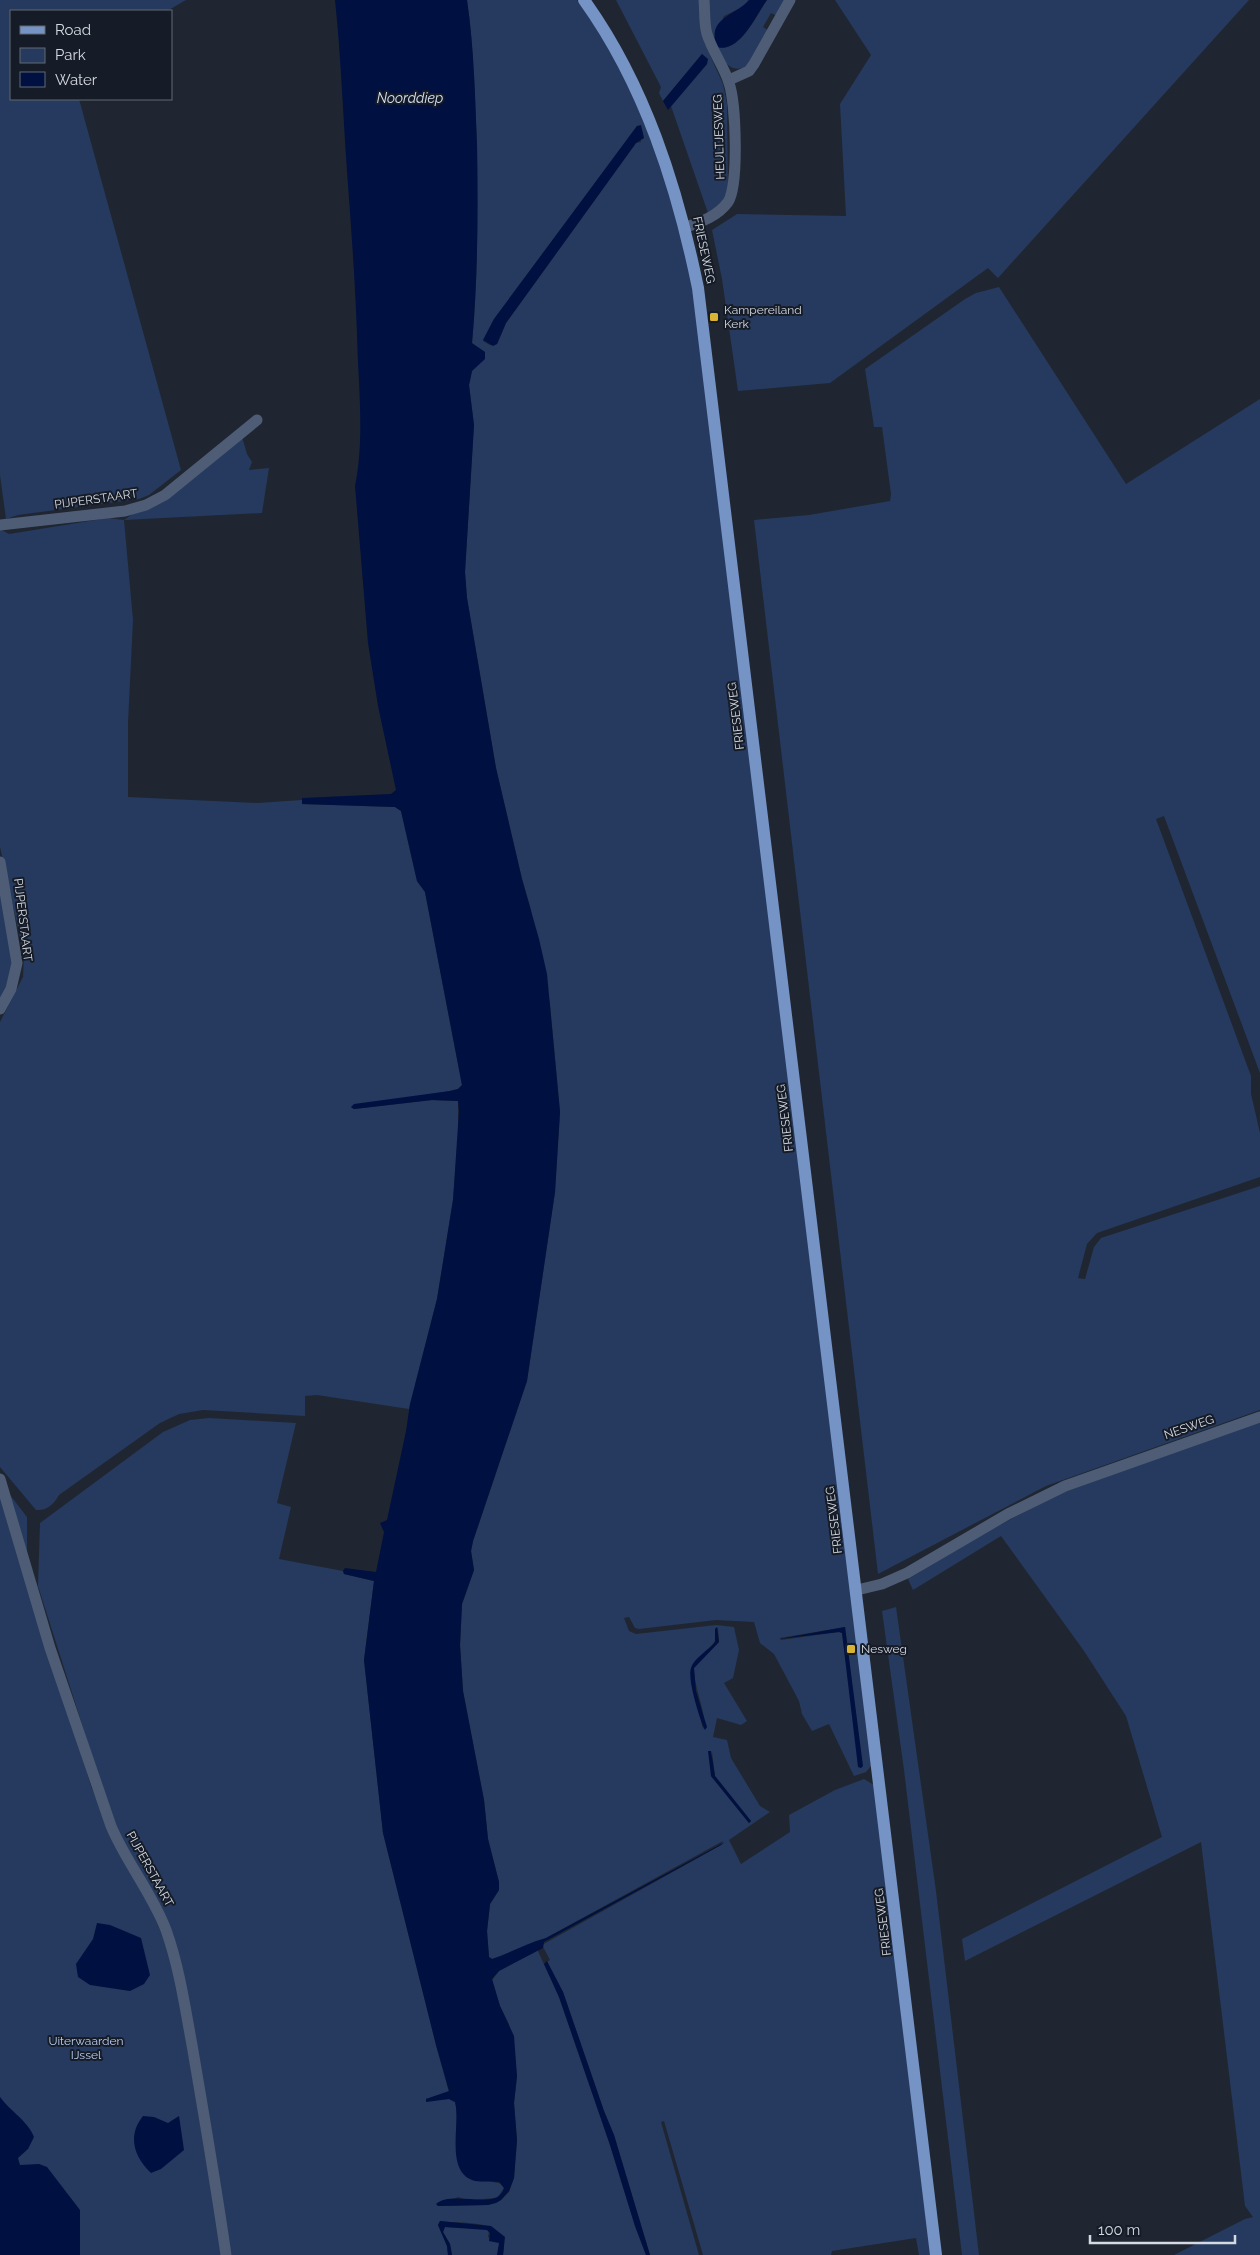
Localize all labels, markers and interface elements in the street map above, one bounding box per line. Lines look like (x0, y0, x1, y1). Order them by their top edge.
legend (10, 10, 172, 100)
text: Road (55, 21, 91, 39)
text: Park (55, 46, 86, 64)
text: Water (55, 71, 98, 89)
water label: Noorddiep (377, 90, 443, 106)
street label: HEULTJESWEG (711, 94, 727, 180)
street label: FRIESEWEG (690, 215, 718, 285)
place label: Kampereiland Kerk (724, 303, 802, 331)
marker: Kampereiland Kerk (708, 311, 720, 323)
street label: PIJPERSTAART (53, 486, 139, 512)
street label: FRIESEWEG (725, 681, 747, 751)
street label: PIJPERSTAART (11, 878, 35, 963)
street label: FRIESEWEG (774, 1083, 796, 1153)
street label: NESWEG (1162, 1412, 1216, 1442)
street label: FRIESEWEG (823, 1485, 845, 1555)
place label: Nesweg (861, 1642, 907, 1656)
marker: Nesweg (845, 1643, 857, 1655)
street label: PIJPERSTAART (124, 1829, 177, 1910)
street label: FRIESEWEG (872, 1887, 894, 1957)
park label: Uiterwaarden IJssel (48, 2034, 124, 2062)
scale bar (1090, 2212, 1235, 2244)
text: 100 m (1098, 2221, 1140, 2239)

